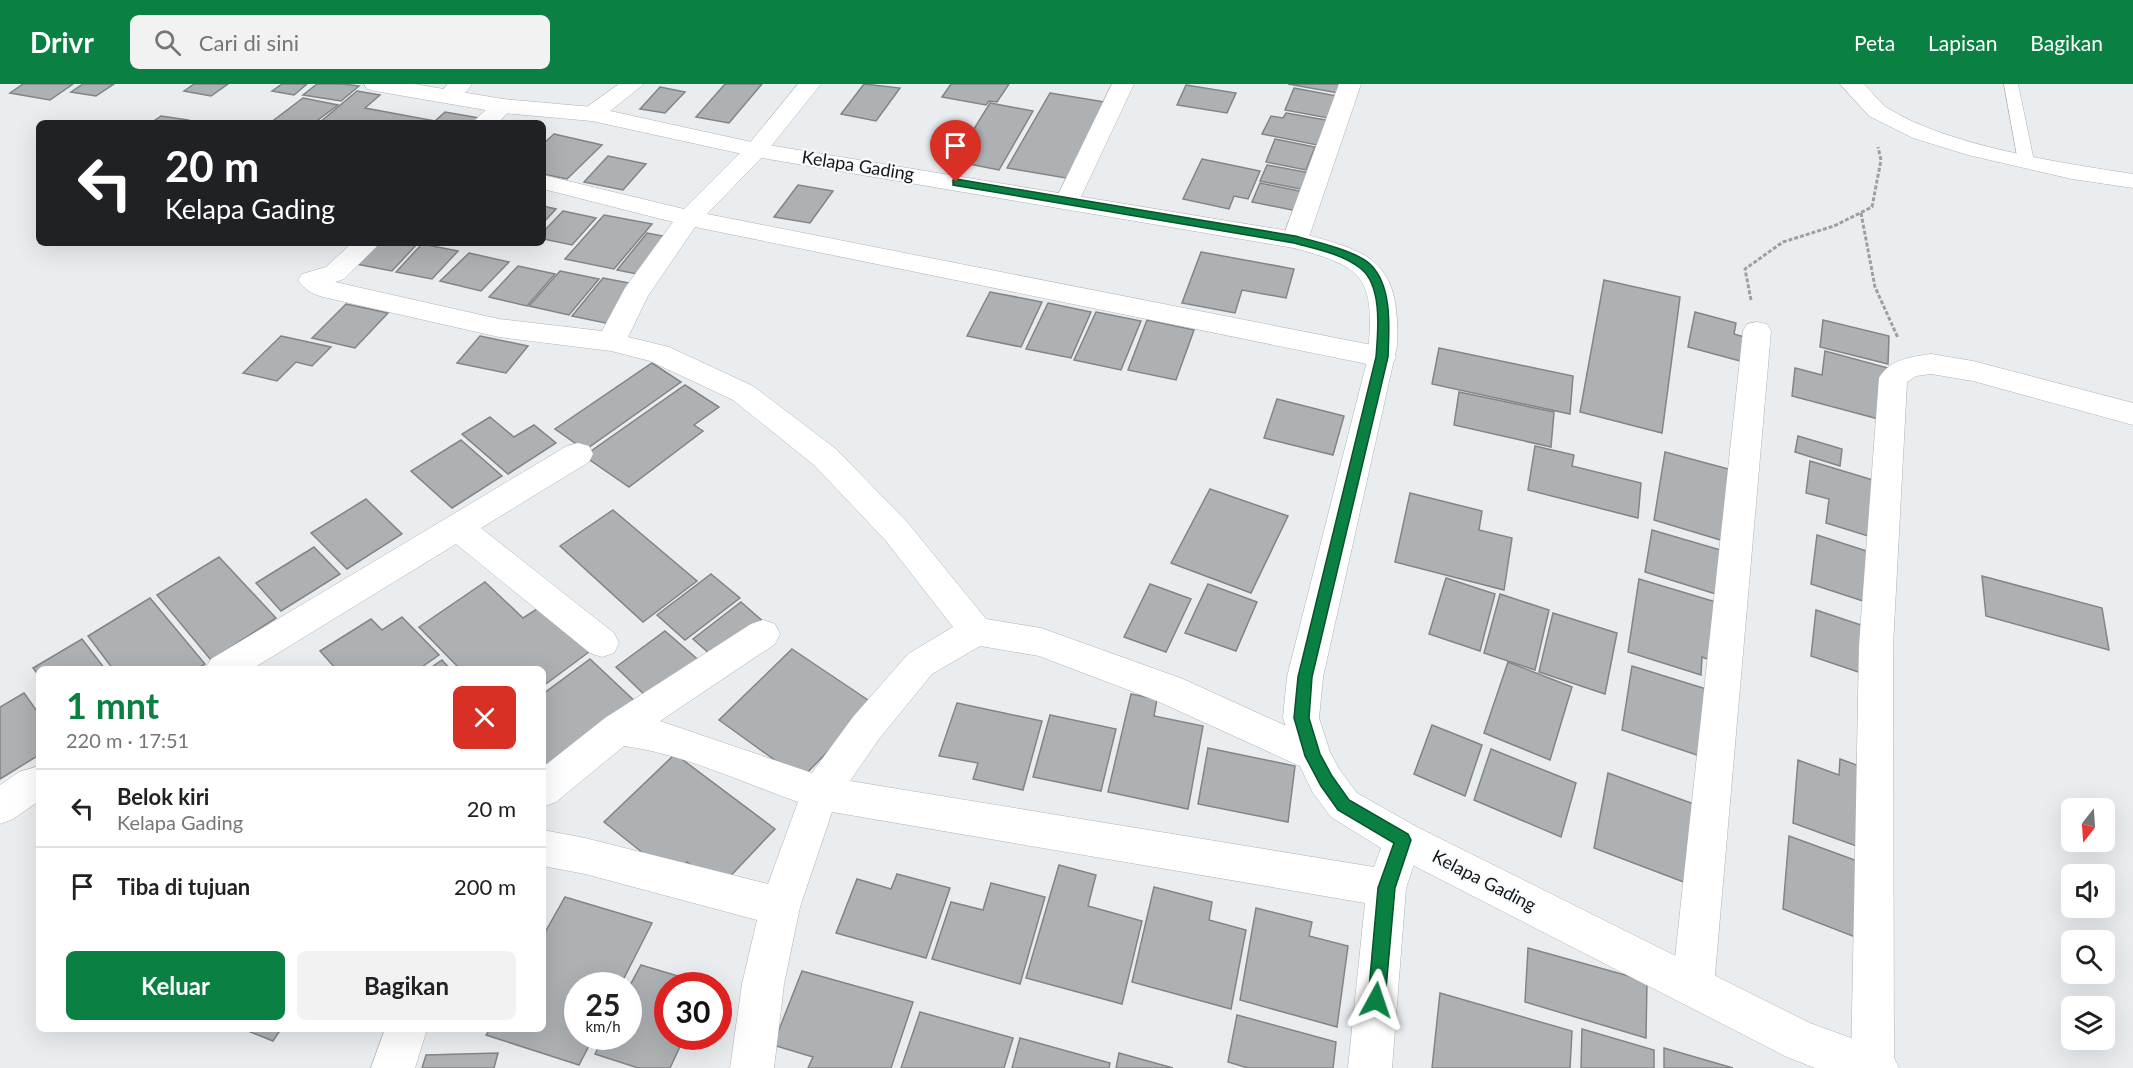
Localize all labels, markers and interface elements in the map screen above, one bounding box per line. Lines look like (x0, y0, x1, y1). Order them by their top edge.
search box (130, 15, 550, 69)
text: Drivr (30, 25, 94, 59)
icon: search (151, 26, 184, 59)
text: Cari di sini (199, 29, 299, 56)
text: Peta (1854, 30, 1895, 55)
text: Lapisan (1928, 30, 1997, 55)
text: Bagikan (2030, 30, 2103, 55)
pin (930, 120, 981, 182)
icon: arrive (939, 129, 972, 162)
text: 20 m (165, 141, 259, 191)
icon: left (66, 144, 144, 222)
street label: Kelapa Gading (800, 145, 916, 185)
text: Kelapa Gading (165, 192, 335, 225)
text: 1 mnt (66, 683, 159, 727)
button: close (453, 686, 516, 749)
text: 220 m · 17:51 (66, 728, 189, 752)
text: Belok kiri (117, 783, 209, 810)
icon: left (66, 792, 99, 825)
text: 20 m (467, 795, 516, 822)
north arrow (2061, 798, 2115, 852)
map controls (2061, 798, 2115, 1050)
text: Kelapa Gading (117, 810, 243, 834)
street label: Kelapa Gading (1429, 845, 1540, 916)
button: sound (2061, 864, 2115, 918)
icon: arrive (66, 870, 99, 903)
text: Tiba di tujuan (117, 873, 250, 900)
text: 200 m (454, 873, 516, 900)
button: search (2061, 930, 2115, 984)
button: Keluar (66, 951, 285, 1020)
button: Bagikan (297, 951, 516, 1020)
position arrow (1344, 968, 1408, 1032)
speed limit sign: 30 (654, 972, 732, 1050)
text: 25 (586, 986, 620, 1022)
button: layers (2061, 996, 2115, 1050)
text: km/h (585, 1017, 621, 1035)

